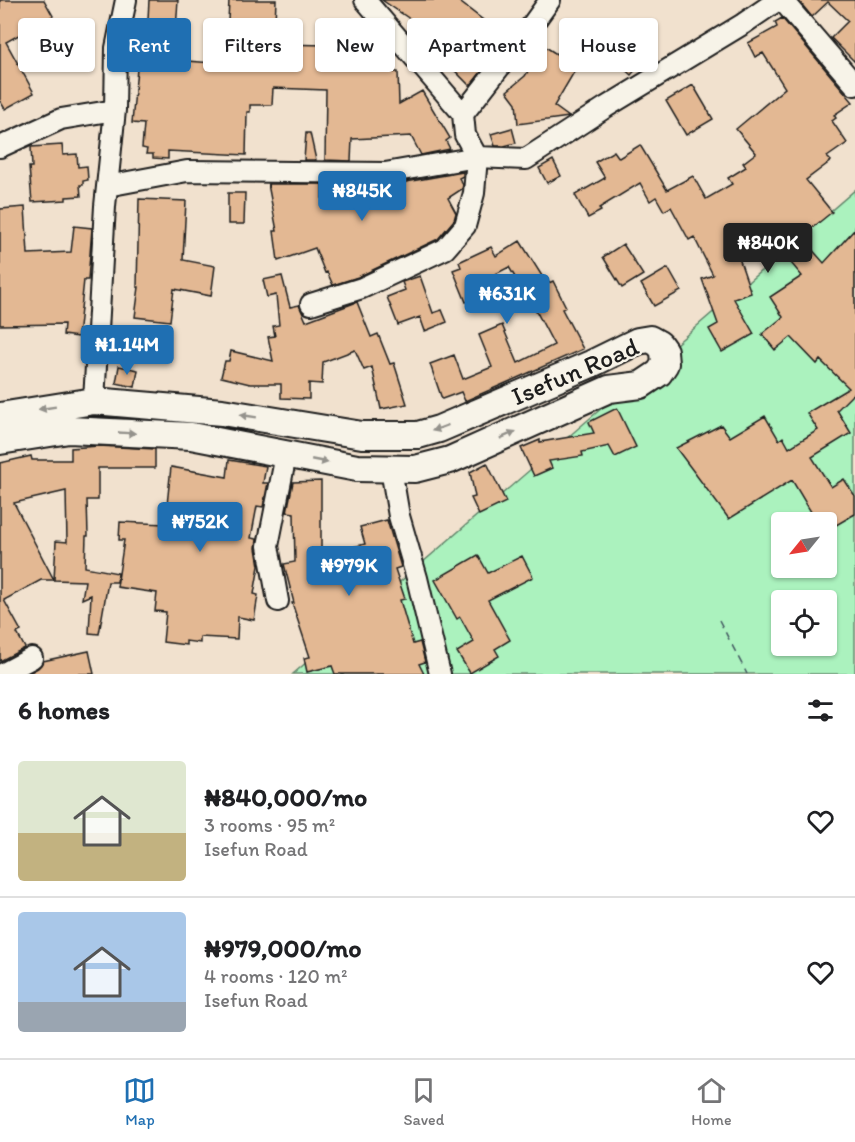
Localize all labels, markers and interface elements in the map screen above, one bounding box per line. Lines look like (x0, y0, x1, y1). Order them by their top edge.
chip: Buy (18, 18, 95, 72)
chip: Rent (107, 18, 191, 72)
chip: Filters (203, 18, 303, 72)
chip: New (315, 18, 395, 72)
chip: Apartment (407, 18, 547, 72)
chip: House (559, 18, 658, 72)
pin: ₦845K (320, 171, 404, 222)
text: ₦845K (332, 178, 392, 202)
pin: ₦840K (726, 223, 810, 274)
text: ₦840K (737, 230, 799, 254)
pin: ₦631K (465, 274, 549, 325)
text: ₦631K (479, 281, 535, 305)
pin: ₦1.14M (78, 325, 176, 376)
street label: Isefun Road (507, 330, 644, 412)
text: ₦1.14M (95, 332, 159, 356)
one-way arrow (37, 404, 56, 413)
one-way arrow (238, 412, 257, 421)
one-way arrow (431, 424, 449, 433)
one-way arrow (118, 428, 137, 437)
one-way arrow (499, 430, 516, 439)
one-way arrow (311, 457, 330, 466)
pin: ₦752K (158, 502, 242, 553)
text: ₦752K (171, 509, 229, 533)
north arrow (771, 512, 837, 578)
map controls (771, 512, 837, 656)
pin: ₦979K (307, 546, 391, 597)
text: ₦979K (321, 553, 377, 577)
button: locate (771, 590, 837, 656)
text: 6 homes (18, 694, 110, 726)
icon: filters (804, 694, 837, 727)
text: ₦840,000/mo (204, 781, 367, 813)
icon: home (66, 785, 138, 857)
icon: heart (804, 805, 837, 838)
text: 3 rooms · 95 m² (204, 813, 335, 837)
text: Isefun Road (204, 837, 308, 861)
text: ₦979,000/mo (204, 932, 362, 964)
icon: home (66, 936, 138, 1008)
icon: heart (804, 956, 837, 989)
text: 4 rooms · 120 m² (204, 964, 347, 988)
text: Isefun Road (204, 988, 308, 1012)
tab: Map (123, 1074, 156, 1129)
tab: Saved (403, 1074, 444, 1129)
tab: Home (691, 1074, 732, 1129)

